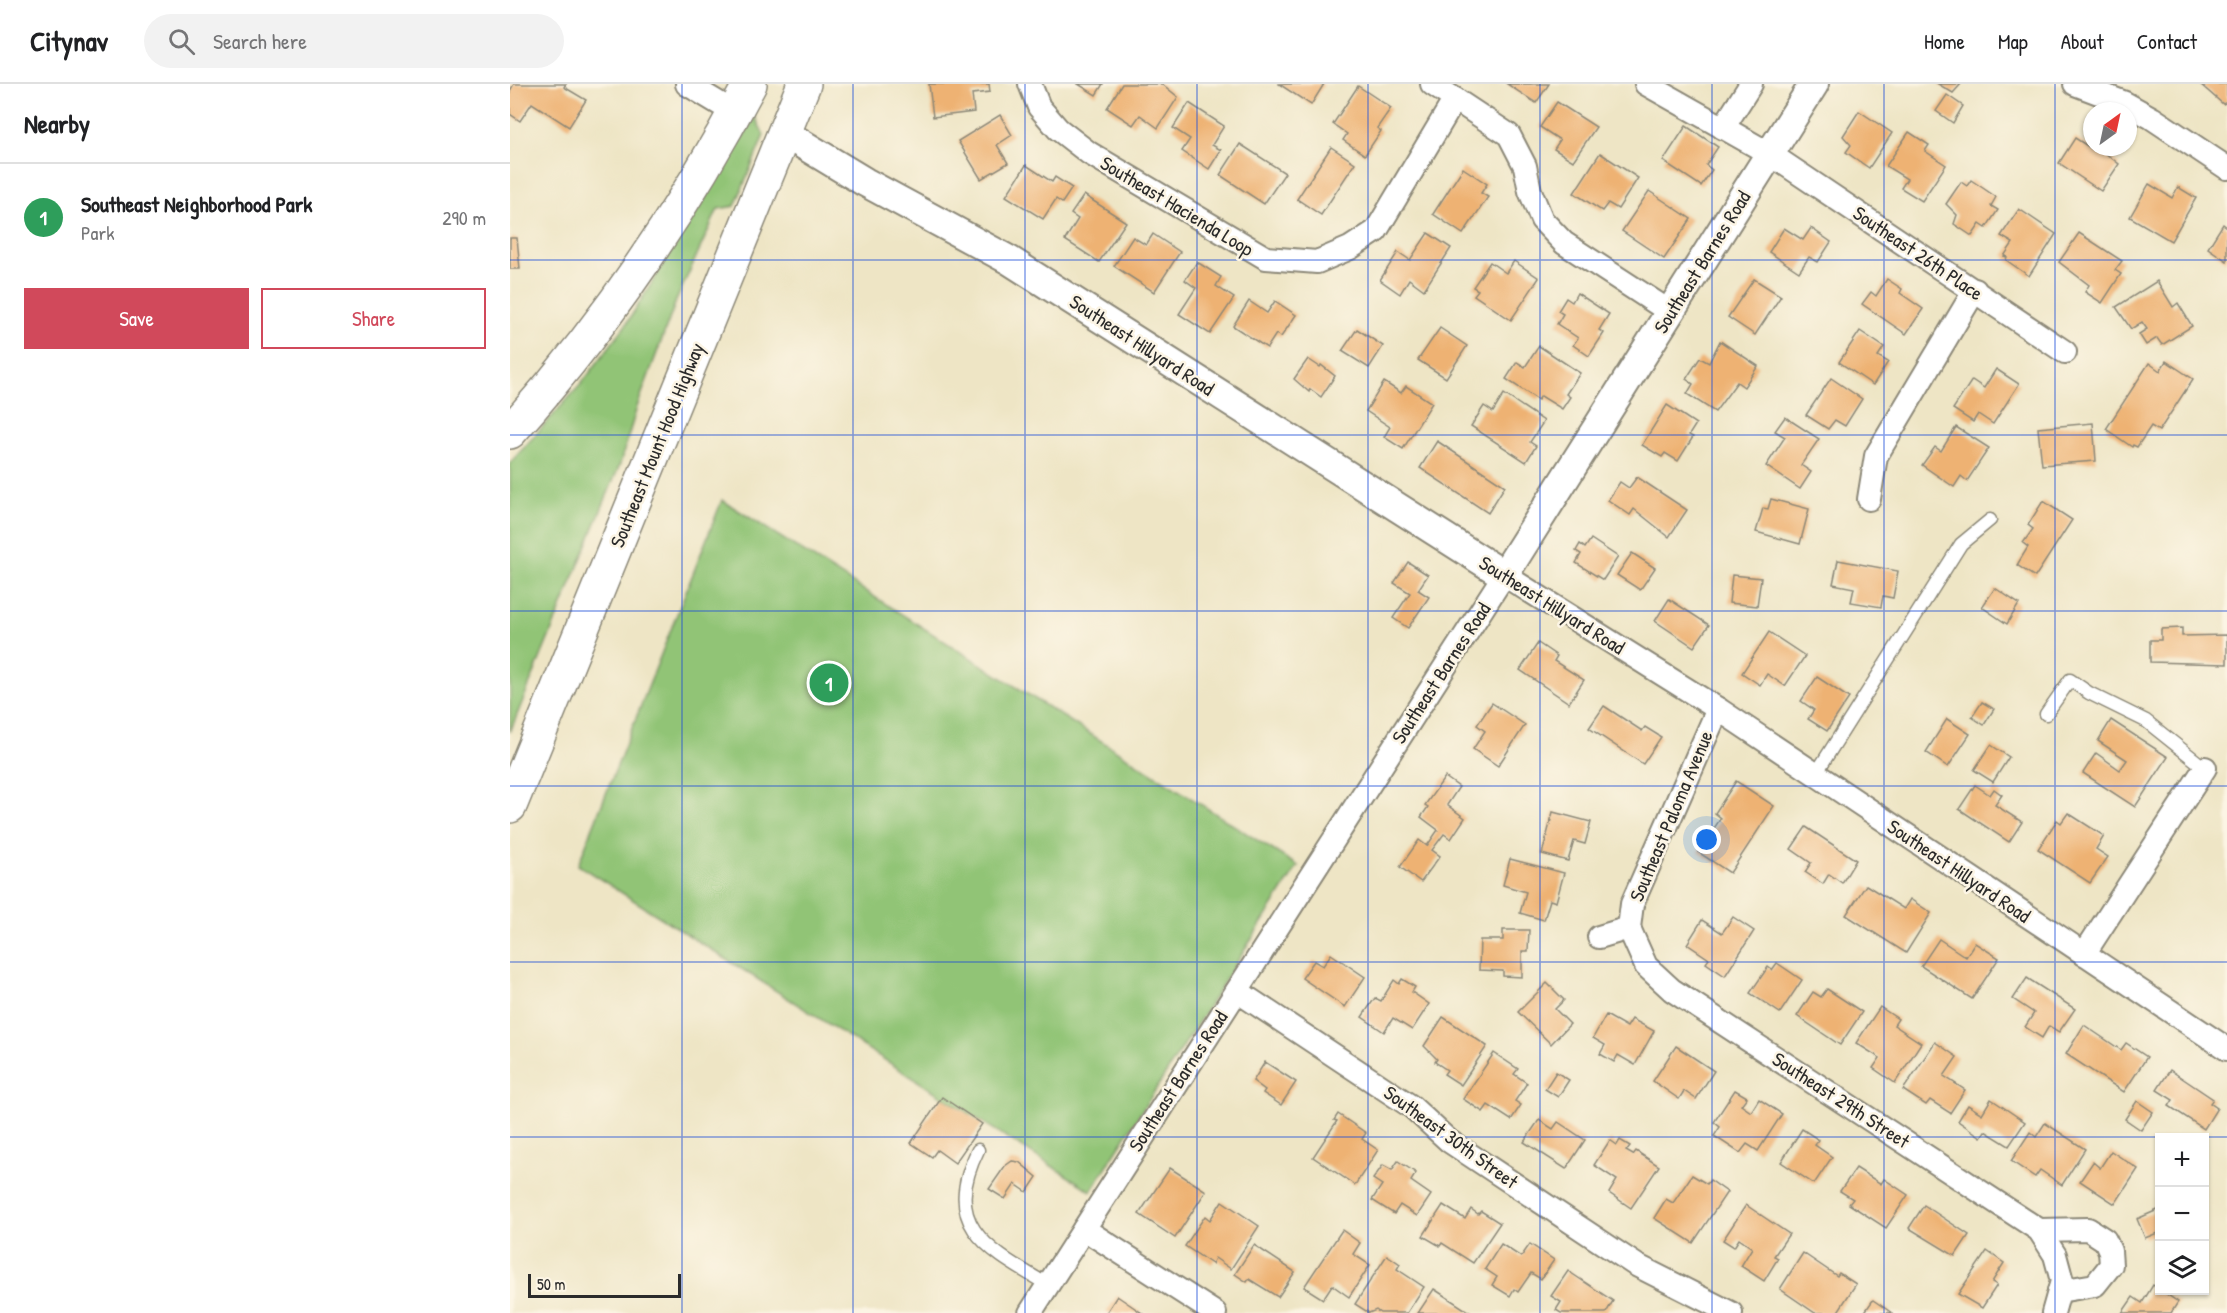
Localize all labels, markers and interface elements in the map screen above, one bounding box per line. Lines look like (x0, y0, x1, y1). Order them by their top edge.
search box (144, 14, 564, 68)
text: Citynav (30, 22, 108, 60)
icon: search (165, 25, 198, 58)
text: Search here (213, 26, 307, 56)
text: Home (1924, 27, 1965, 56)
text: Map (1998, 27, 2028, 56)
text: About (2061, 27, 2104, 56)
text: Contact (2137, 27, 2197, 56)
north arrow (2083, 102, 2137, 156)
text: Nearby (24, 106, 90, 141)
street label: Southeast Hacienda Loop (1096, 149, 1259, 262)
street label: Southeast Barnes Road (1647, 185, 1756, 338)
text: Southeast Neighborhood Park (81, 189, 312, 219)
street label: Southeast 26th Place (1848, 199, 1989, 306)
text: 1 (40, 204, 47, 231)
text: 290 m (442, 204, 486, 231)
text: Park (81, 219, 114, 246)
button: Save (24, 288, 249, 349)
button: Share (261, 288, 486, 349)
street label: Southeast Hillyard Road (1065, 288, 1220, 402)
street label: Southeast Mount Hood Highway (603, 338, 710, 551)
street label: Southeast Hillyard Road (1474, 549, 1630, 660)
street label: Southeast Barnes Road (1385, 597, 1496, 749)
pin: 1 (810, 660, 848, 706)
street label: Southeast Paloma Avenue (1622, 726, 1719, 905)
street label: Southeast Hillyard Road (1882, 813, 2036, 929)
your location (1692, 825, 1721, 854)
street label: Southeast Barnes Road (1122, 1005, 1233, 1157)
street label: Southeast 29th Street (1767, 1045, 1916, 1155)
street label: Southeast 30th Street (1379, 1079, 1525, 1195)
map controls (2155, 1133, 2209, 1295)
button: + (2155, 1133, 2209, 1187)
button: − (2155, 1187, 2209, 1241)
button: layers (2155, 1241, 2209, 1295)
scale bar (528, 1271, 681, 1298)
text: 50 m (537, 1273, 566, 1295)

